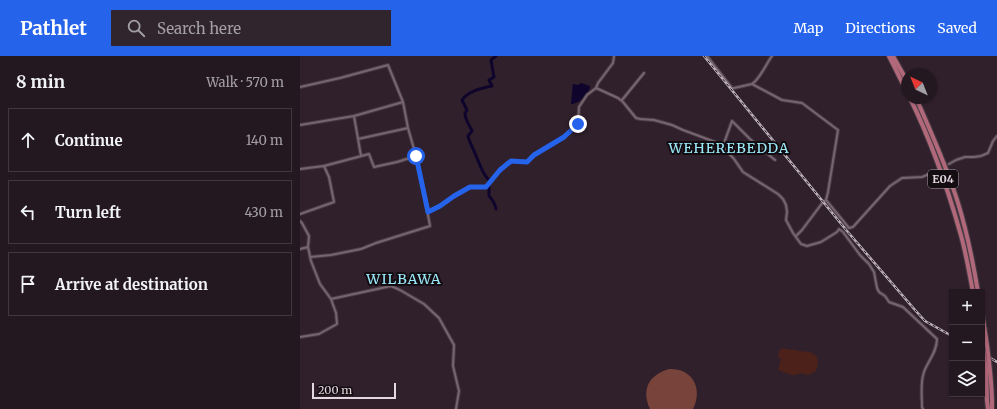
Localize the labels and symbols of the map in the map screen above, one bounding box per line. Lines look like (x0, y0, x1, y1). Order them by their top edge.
north arrow (901, 68, 937, 104)
route end (569, 115, 587, 133)
district label: WEHEREBEDDA (667, 139, 790, 157)
route start (407, 147, 425, 165)
road number: E04 (928, 170, 958, 188)
district label: WILBAWA (365, 270, 442, 288)
scale bar (312, 381, 396, 400)

